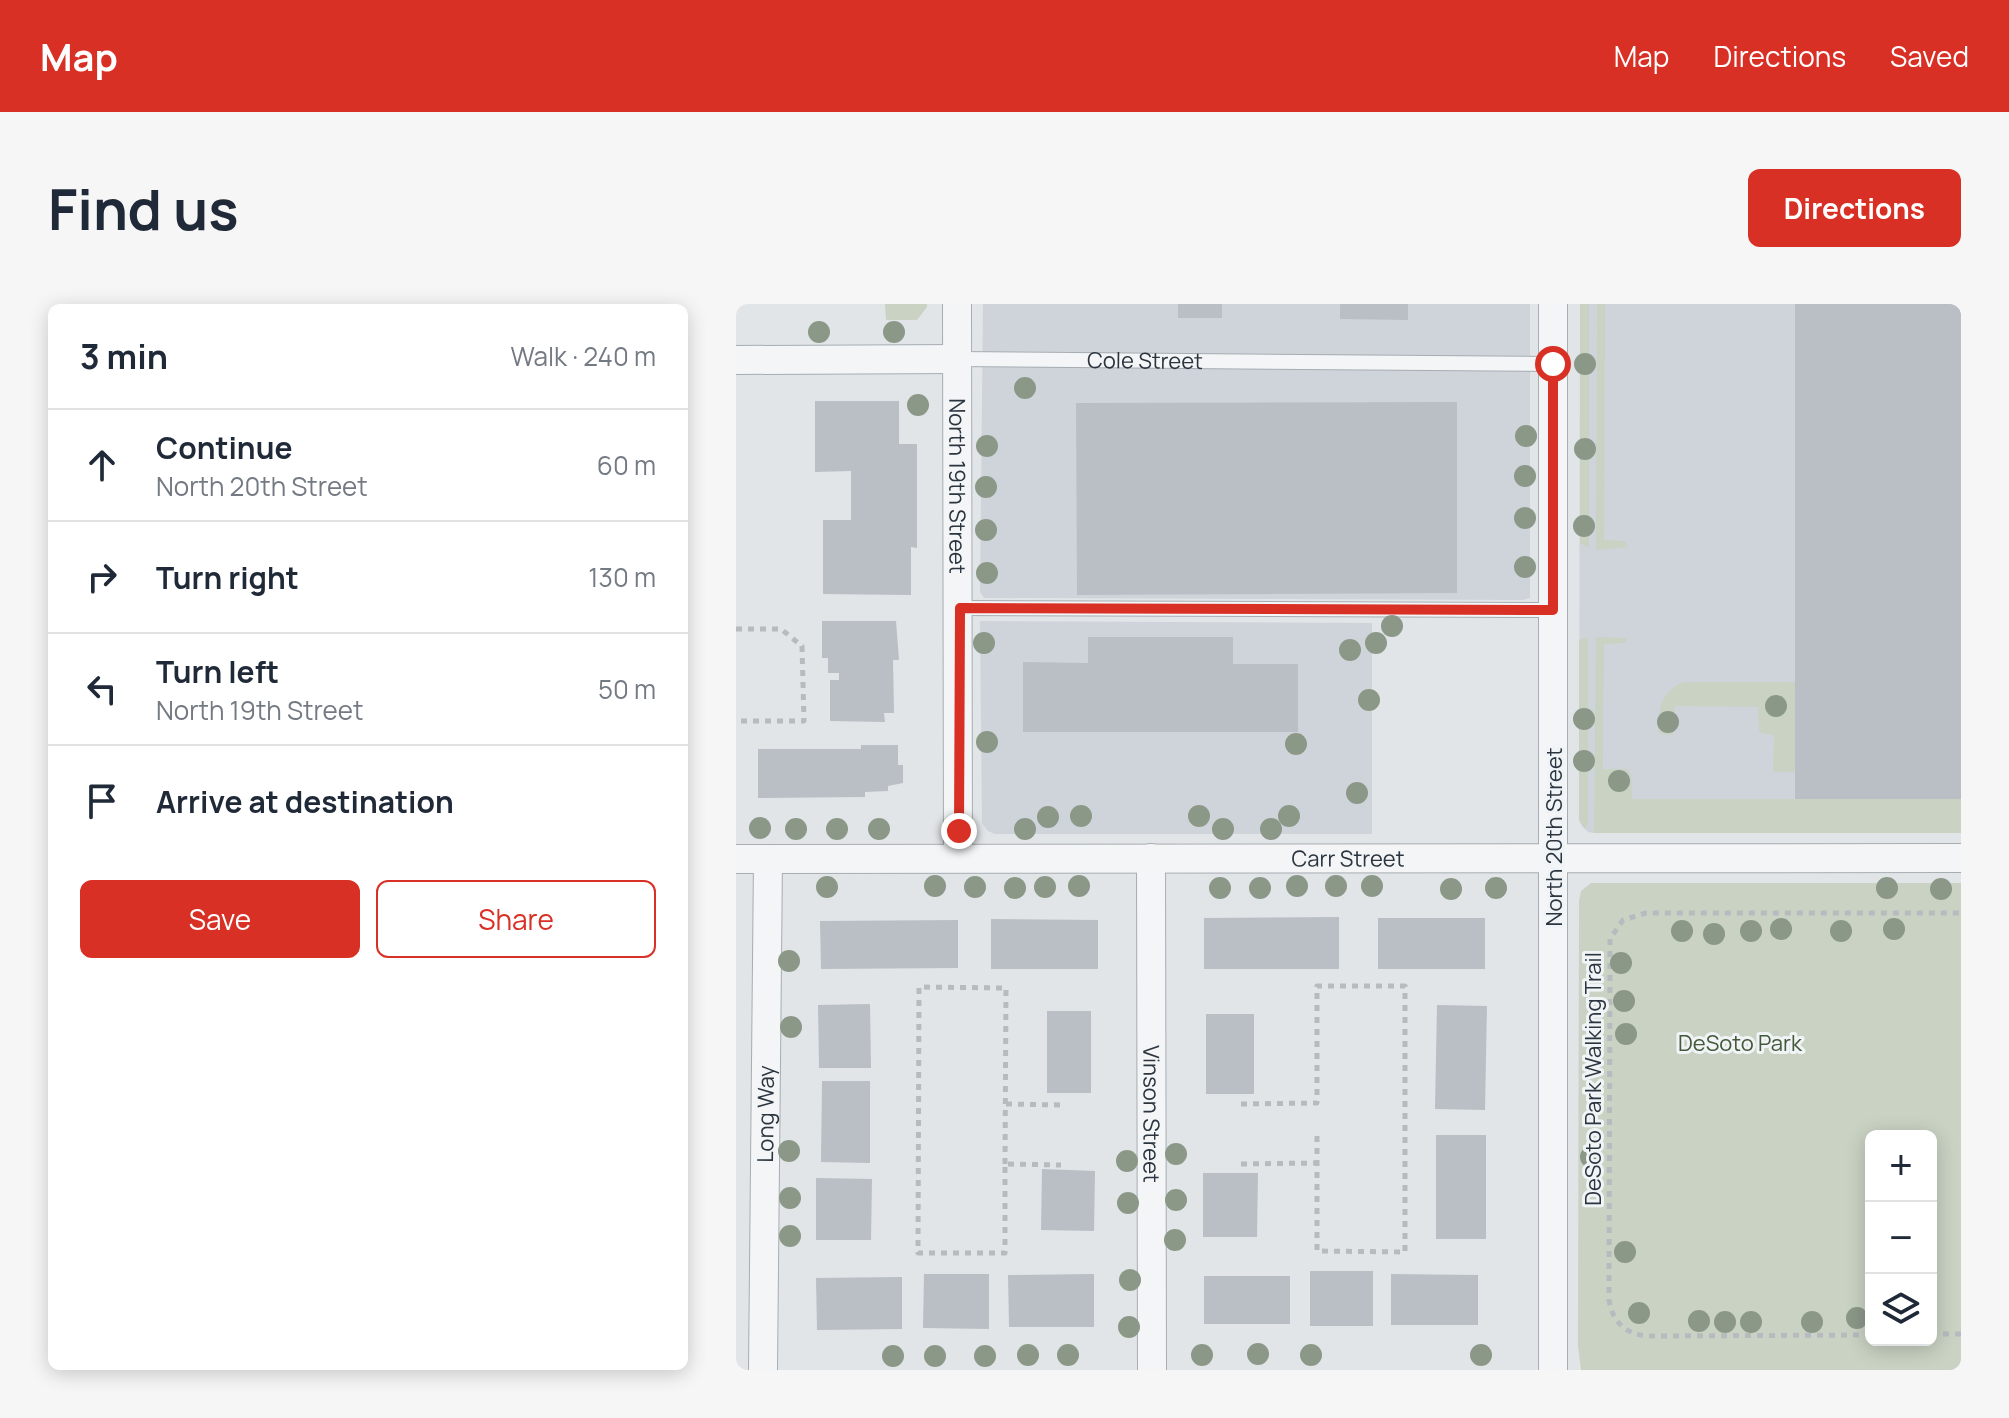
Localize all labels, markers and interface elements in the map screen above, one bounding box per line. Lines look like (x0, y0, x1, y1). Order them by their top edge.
text: Map (40, 30, 118, 82)
text: Map (1614, 37, 1669, 75)
text: Directions (1713, 37, 1846, 75)
text: Saved (1890, 37, 1969, 75)
button: Directions (1748, 169, 1961, 247)
text: Find us (48, 170, 239, 247)
text: 3 min (80, 333, 168, 379)
text: Walk · 240 m (510, 338, 656, 374)
street label: Cole Street (1087, 345, 1203, 376)
route start (1535, 346, 1571, 382)
street label: North 19th Street (942, 398, 972, 574)
text: Continue (156, 427, 292, 468)
icon: ahead (80, 443, 124, 487)
text: 60 m (597, 447, 656, 483)
text: North 20th Street (156, 468, 368, 504)
icon: right (80, 555, 124, 599)
text: Turn right (156, 557, 299, 598)
text: 130 m (588, 559, 656, 595)
text: Turn left (156, 651, 279, 692)
icon: left (80, 667, 124, 711)
text: 50 m (598, 671, 656, 707)
text: North 19th Street (156, 692, 363, 728)
street label: North 20th Street (1539, 747, 1569, 927)
icon: arrive (80, 779, 124, 823)
text: Arrive at destination (156, 781, 454, 822)
route end (941, 813, 977, 849)
street label: Carr Street (1292, 843, 1405, 874)
button: Save (80, 880, 360, 958)
button: Share (376, 880, 656, 958)
street label: DeSoto Park Walking Trail (1578, 952, 1608, 1206)
park label: DeSoto Park (1678, 1028, 1803, 1058)
street label: Vinson Street (1136, 1045, 1167, 1183)
street label: Long Way (750, 1065, 781, 1163)
map controls (1865, 1130, 1937, 1346)
button: + (1865, 1130, 1937, 1202)
button: − (1865, 1202, 1937, 1274)
button: layers (1865, 1274, 1937, 1346)

